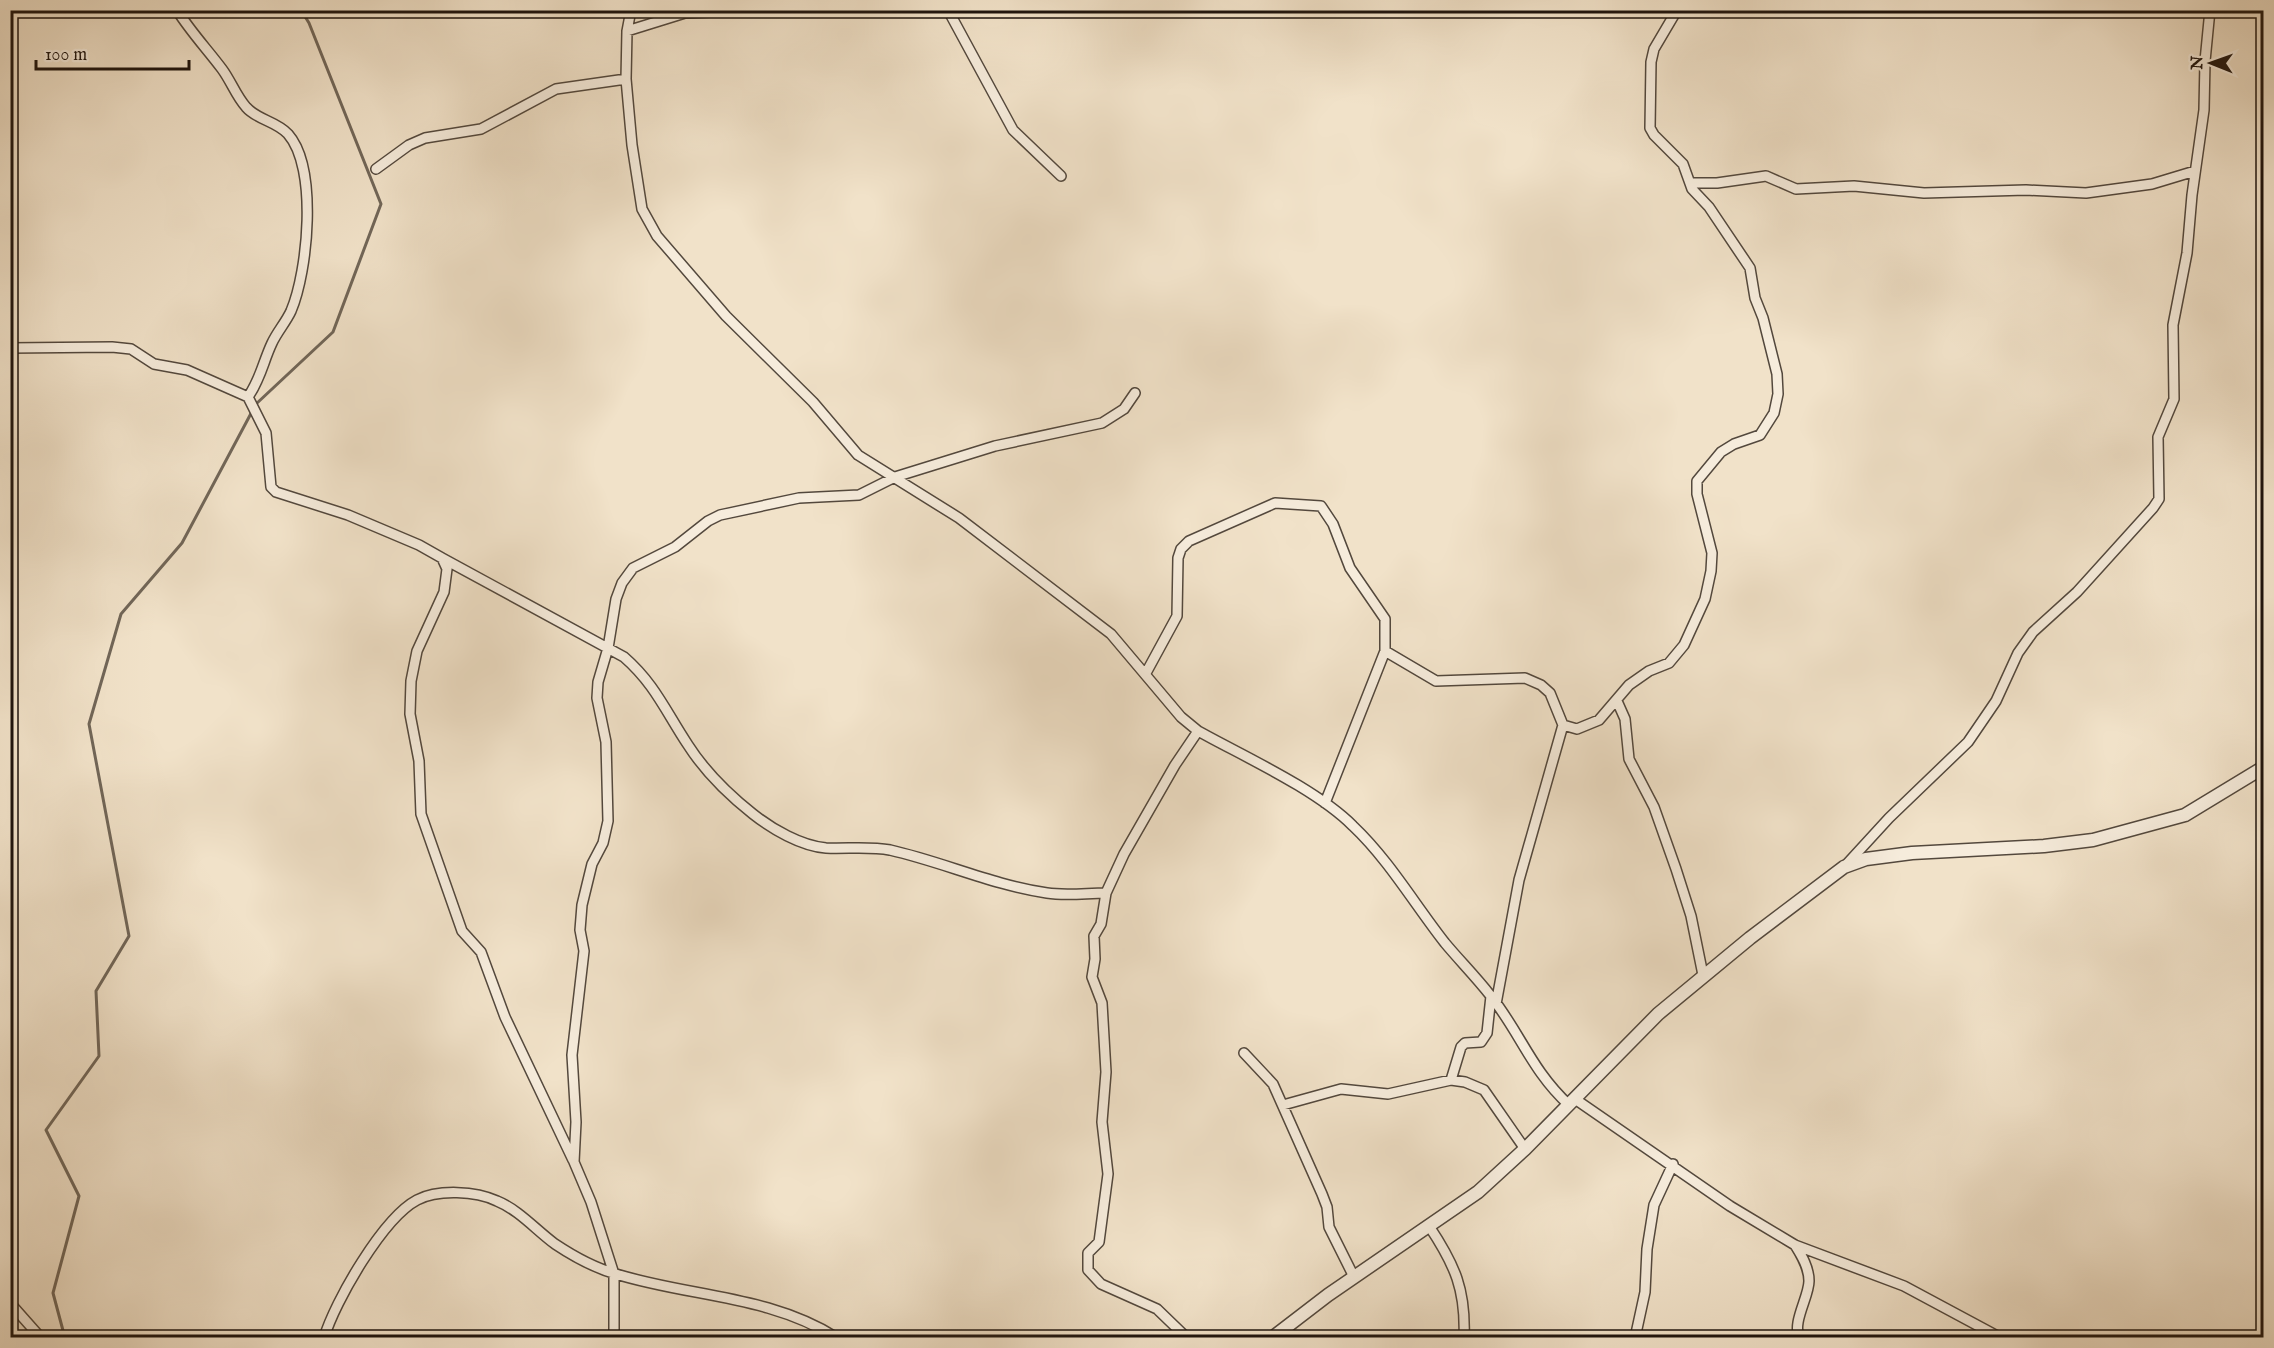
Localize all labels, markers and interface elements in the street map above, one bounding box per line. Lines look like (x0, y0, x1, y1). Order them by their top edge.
scale bar (36, 33, 189, 71)
north arrow (2181, 33, 2241, 93)
text: 100 m (45, 44, 87, 67)
text: N (2188, 56, 2208, 71)

